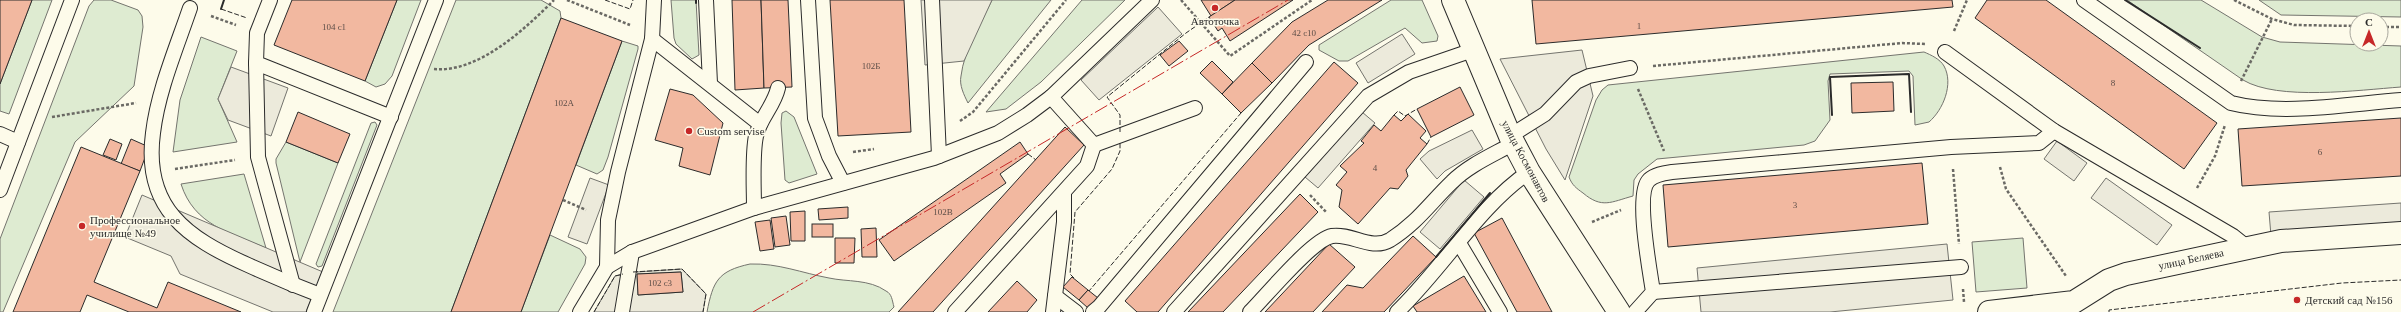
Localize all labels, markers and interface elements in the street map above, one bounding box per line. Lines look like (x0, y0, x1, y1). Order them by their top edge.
marker: Автоточка (1210, 3, 1220, 13)
north arrow (2349, 12, 2389, 52)
place label: Автоточка (1191, 15, 1239, 27)
text: С (2365, 16, 2373, 28)
house number: 1 (1637, 21, 1641, 31)
house number: 104 с1 (322, 22, 346, 32)
house number: 42 с10 (1292, 28, 1317, 38)
house number: 102Б (862, 61, 880, 71)
house number: 8 (2111, 78, 2116, 88)
house number: 102А (554, 98, 575, 108)
street label: улица Космонавтов (1499, 118, 1553, 204)
place label: Custom servise (697, 125, 765, 137)
marker: Custom servise (684, 126, 694, 136)
house number: 6 (2318, 147, 2323, 157)
house number: 4 (1373, 163, 1378, 173)
house number: 3 (1793, 200, 1798, 210)
house number: 102В (933, 207, 953, 217)
place label: Профессиональное училище №49 (90, 214, 180, 239)
marker: Профессиональное училище №49 (77, 221, 87, 231)
street label: улица Беляева (2157, 246, 2225, 272)
house number: 102 с3 (648, 278, 673, 288)
place label: Детский сад №156 (2305, 294, 2393, 306)
marker: Детский сад №156 (2292, 295, 2302, 305)

